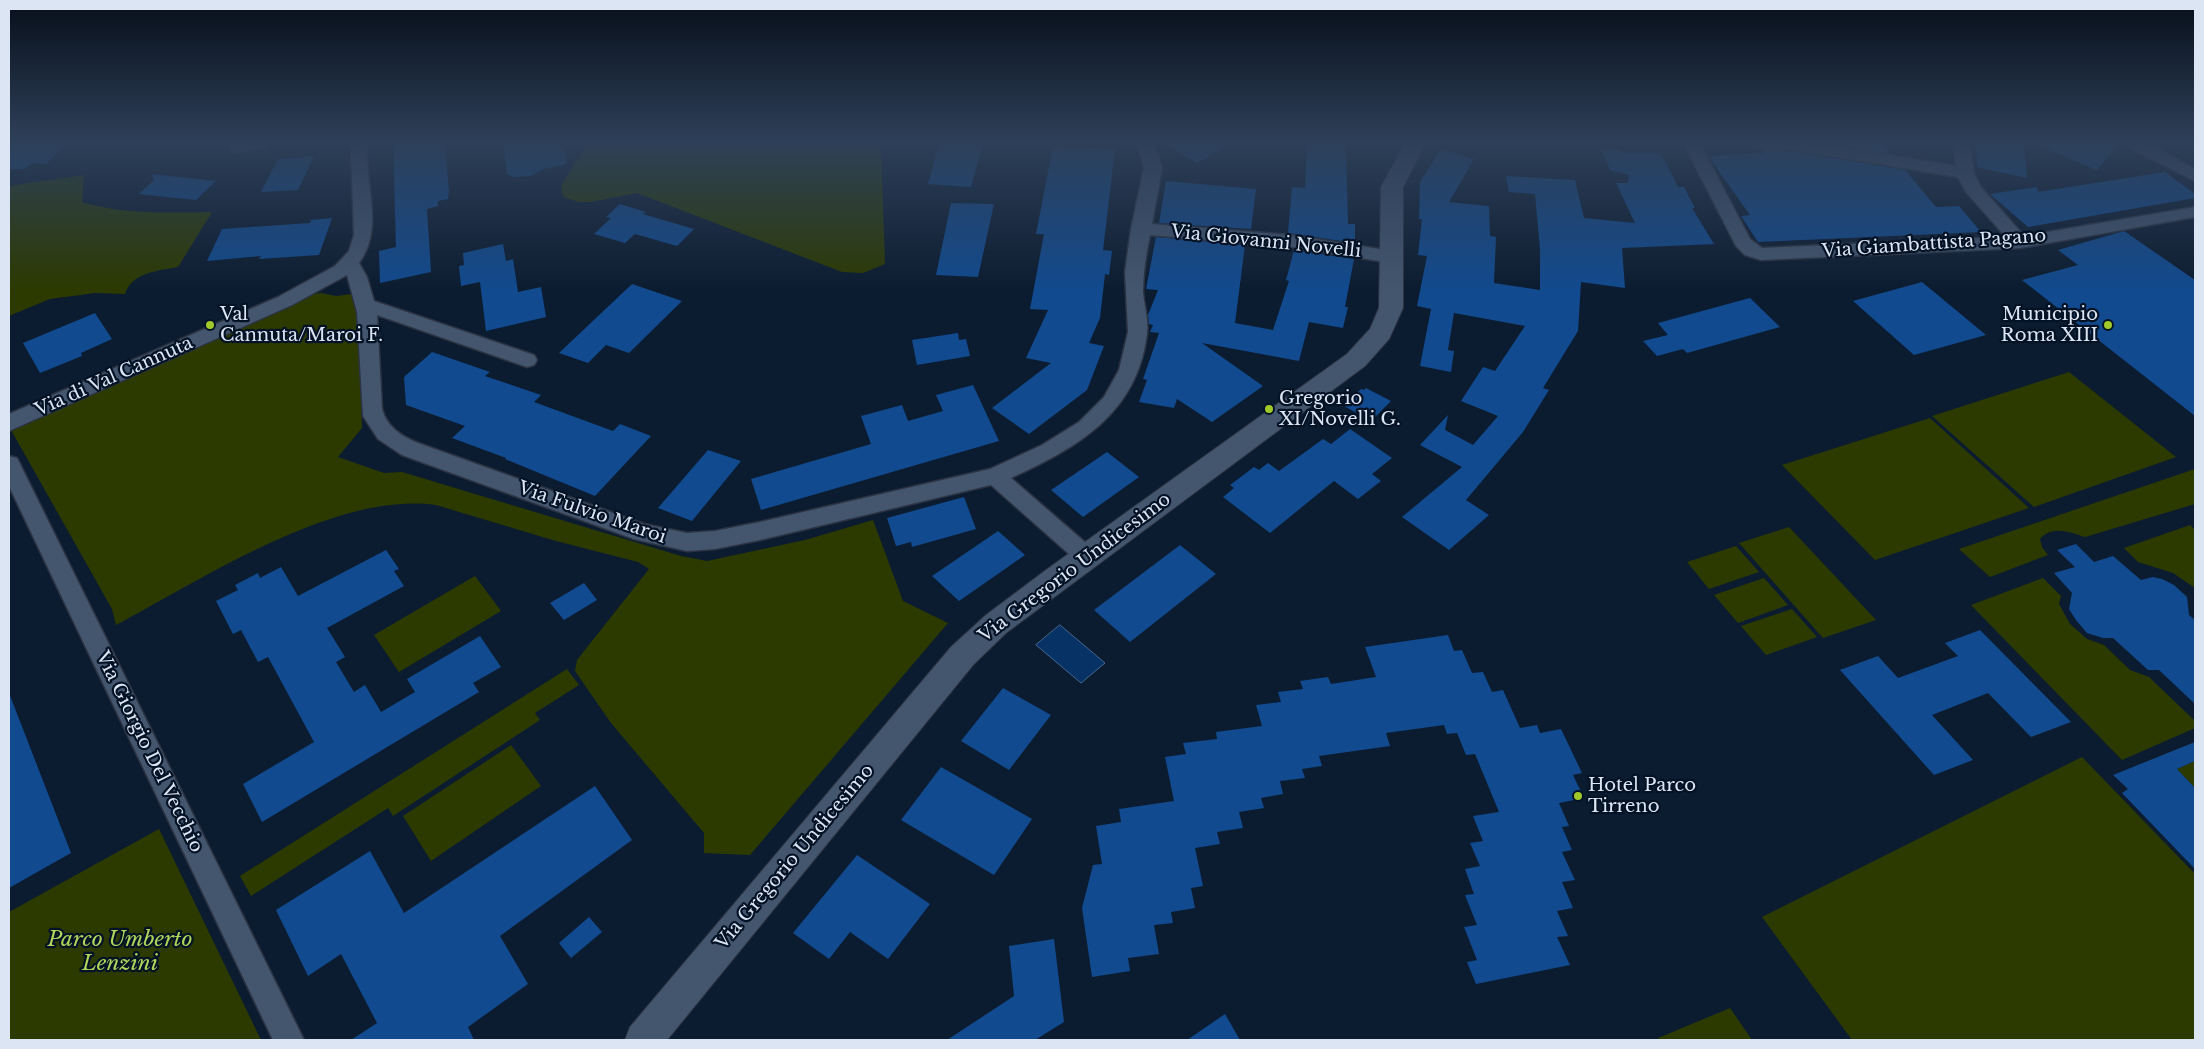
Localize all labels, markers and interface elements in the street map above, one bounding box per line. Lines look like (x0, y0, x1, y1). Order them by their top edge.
street label: Via Giovanni Novelli (1170, 221, 1362, 263)
street label: Via Giambattista Pagano (1821, 225, 2047, 263)
place label: Val Cannuta/Maroi F. (220, 304, 383, 346)
place label: Municipio Roma XIII (2001, 304, 2098, 346)
marker: Val Cannuta/Maroi F. (204, 319, 216, 331)
marker: Municipio Roma XIII (2102, 319, 2114, 331)
street label: Via di Val Cannuta (32, 333, 196, 421)
place label: Gregorio XI/Novelli G. (1279, 388, 1401, 430)
marker: Gregorio XI/Novelli G. (1263, 403, 1275, 415)
street label: Via Fulvio Maroi (515, 478, 669, 548)
street label: Via Gregorio Undicesimo (975, 489, 1175, 647)
street label: Via Giorgio Del Vecchio (91, 648, 207, 856)
street label: Via Gregorio Undicesimo (711, 760, 879, 954)
place label: Hotel Parco Tirreno (1588, 775, 1696, 818)
marker: Hotel Parco Tirreno (1572, 790, 1584, 802)
park label: Parco Umberto Lenzini (48, 927, 192, 977)

